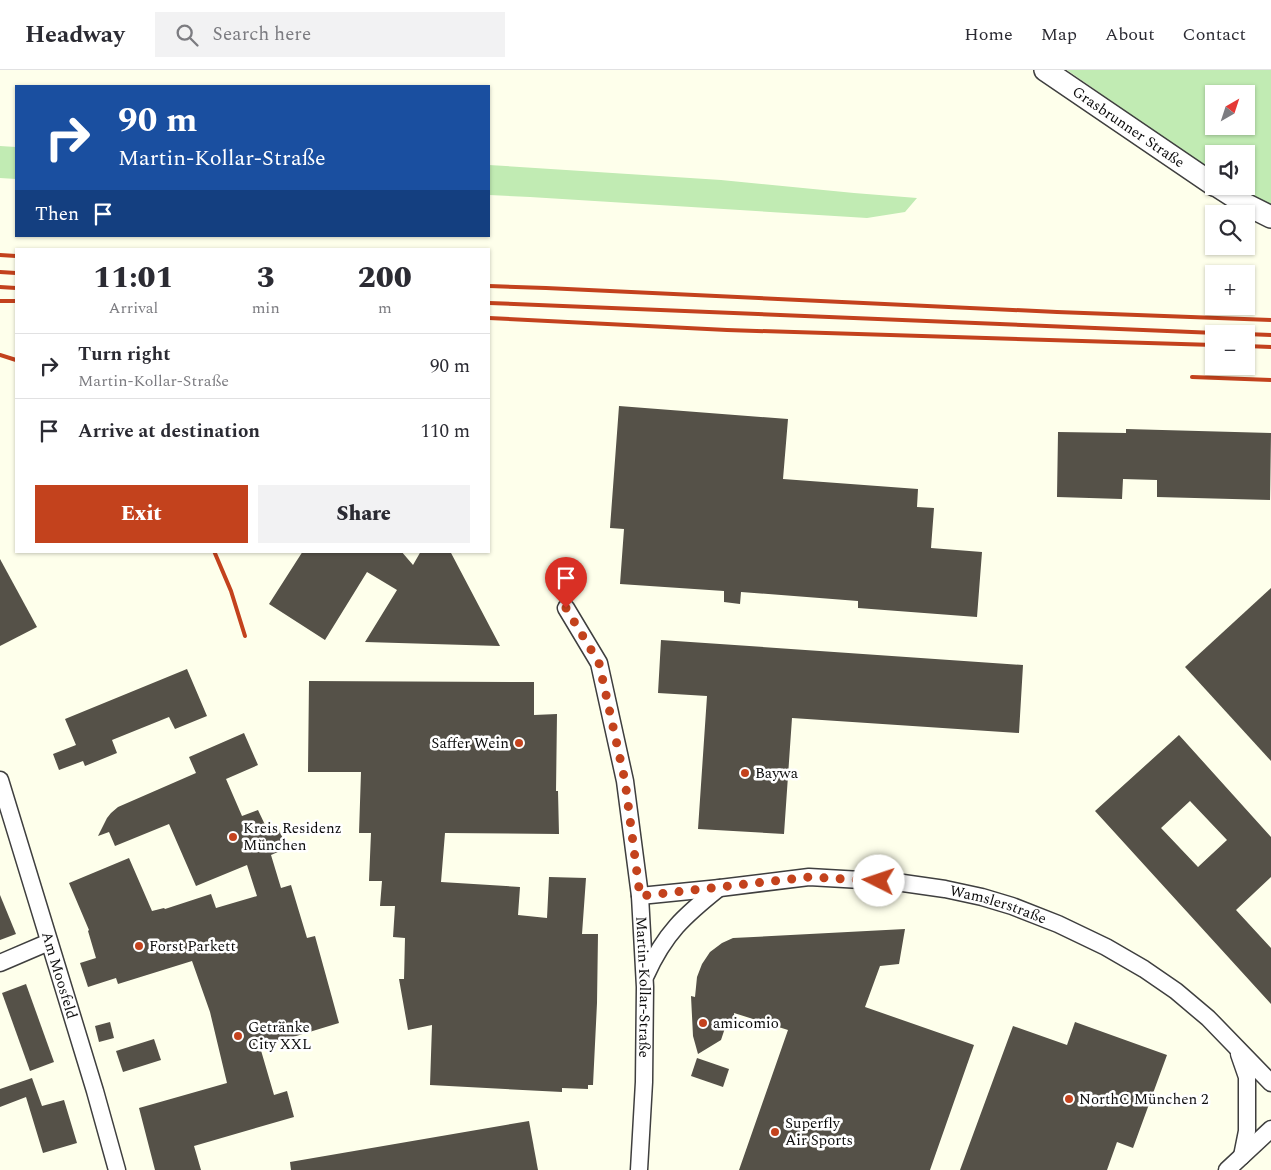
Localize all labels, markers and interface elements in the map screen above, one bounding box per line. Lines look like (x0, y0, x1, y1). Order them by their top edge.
search box (155, 12, 505, 57)
text: Headway (25, 17, 125, 53)
text: Search here (213, 20, 311, 49)
icon: search (173, 21, 201, 49)
text: Home (964, 21, 1013, 48)
text: Map (1041, 21, 1077, 48)
text: About (1105, 21, 1155, 48)
text: Contact (1183, 21, 1246, 48)
street label: Grasbrunner Straße (1067, 81, 1189, 174)
north arrow (1205, 85, 1255, 135)
map controls (1205, 85, 1255, 375)
text: 90 m (118, 94, 198, 147)
icon: right (35, 105, 100, 170)
text: Martin-Kollar-Straße (118, 142, 326, 175)
button: sound (1205, 145, 1255, 195)
text: Then (35, 200, 79, 229)
icon: arrive (89, 200, 117, 228)
button: search (1205, 205, 1255, 255)
text: 11:01 (93, 255, 174, 301)
text: 3 (257, 255, 275, 301)
text: 200 (358, 255, 412, 301)
button: + (1205, 265, 1255, 315)
text: Arrival (108, 296, 158, 320)
text: min (252, 296, 280, 320)
text: m (378, 296, 392, 320)
button: − (1205, 325, 1255, 375)
text: Turn right (78, 340, 171, 369)
icon: right (35, 352, 63, 380)
text: 90 m (430, 352, 470, 381)
text: Martin-Kollar-Straße (78, 369, 229, 393)
icon: arrive (35, 417, 63, 445)
text: Arrive at destination (78, 417, 260, 446)
text: 110 m (420, 417, 470, 446)
button: Exit (35, 485, 248, 543)
button: Share (258, 485, 470, 543)
pin (545, 557, 587, 608)
icon: arrive (552, 564, 580, 592)
place label: Saffer Wein (431, 732, 509, 755)
marker: Saffer Wein (513, 737, 525, 749)
place label: Baywa (755, 762, 799, 785)
marker: Baywa (739, 767, 751, 779)
place label: Kreis Residenz München (243, 817, 342, 857)
marker: Kreis Residenz München (227, 831, 239, 843)
position arrow (852, 854, 904, 906)
street label: Wamslerstraße (947, 879, 1050, 930)
street label: Martin-Kollar-Straße (629, 916, 656, 1058)
street label: Am Moosfeld (35, 929, 83, 1022)
place label: Forst Parkett (149, 935, 236, 958)
marker: Forst Parkett (133, 940, 145, 952)
place label: amicomio (713, 1012, 779, 1035)
place label: Getränke City XXL (248, 1016, 311, 1056)
marker: amicomio (697, 1017, 709, 1029)
marker: Getränke City XXL (232, 1030, 244, 1042)
place label: NorthC München 2 (1079, 1088, 1208, 1111)
marker: NorthC München 2 (1063, 1093, 1075, 1105)
place label: Superfly Air Sports (785, 1112, 853, 1152)
marker: Superfly Air Sports (769, 1126, 781, 1138)

